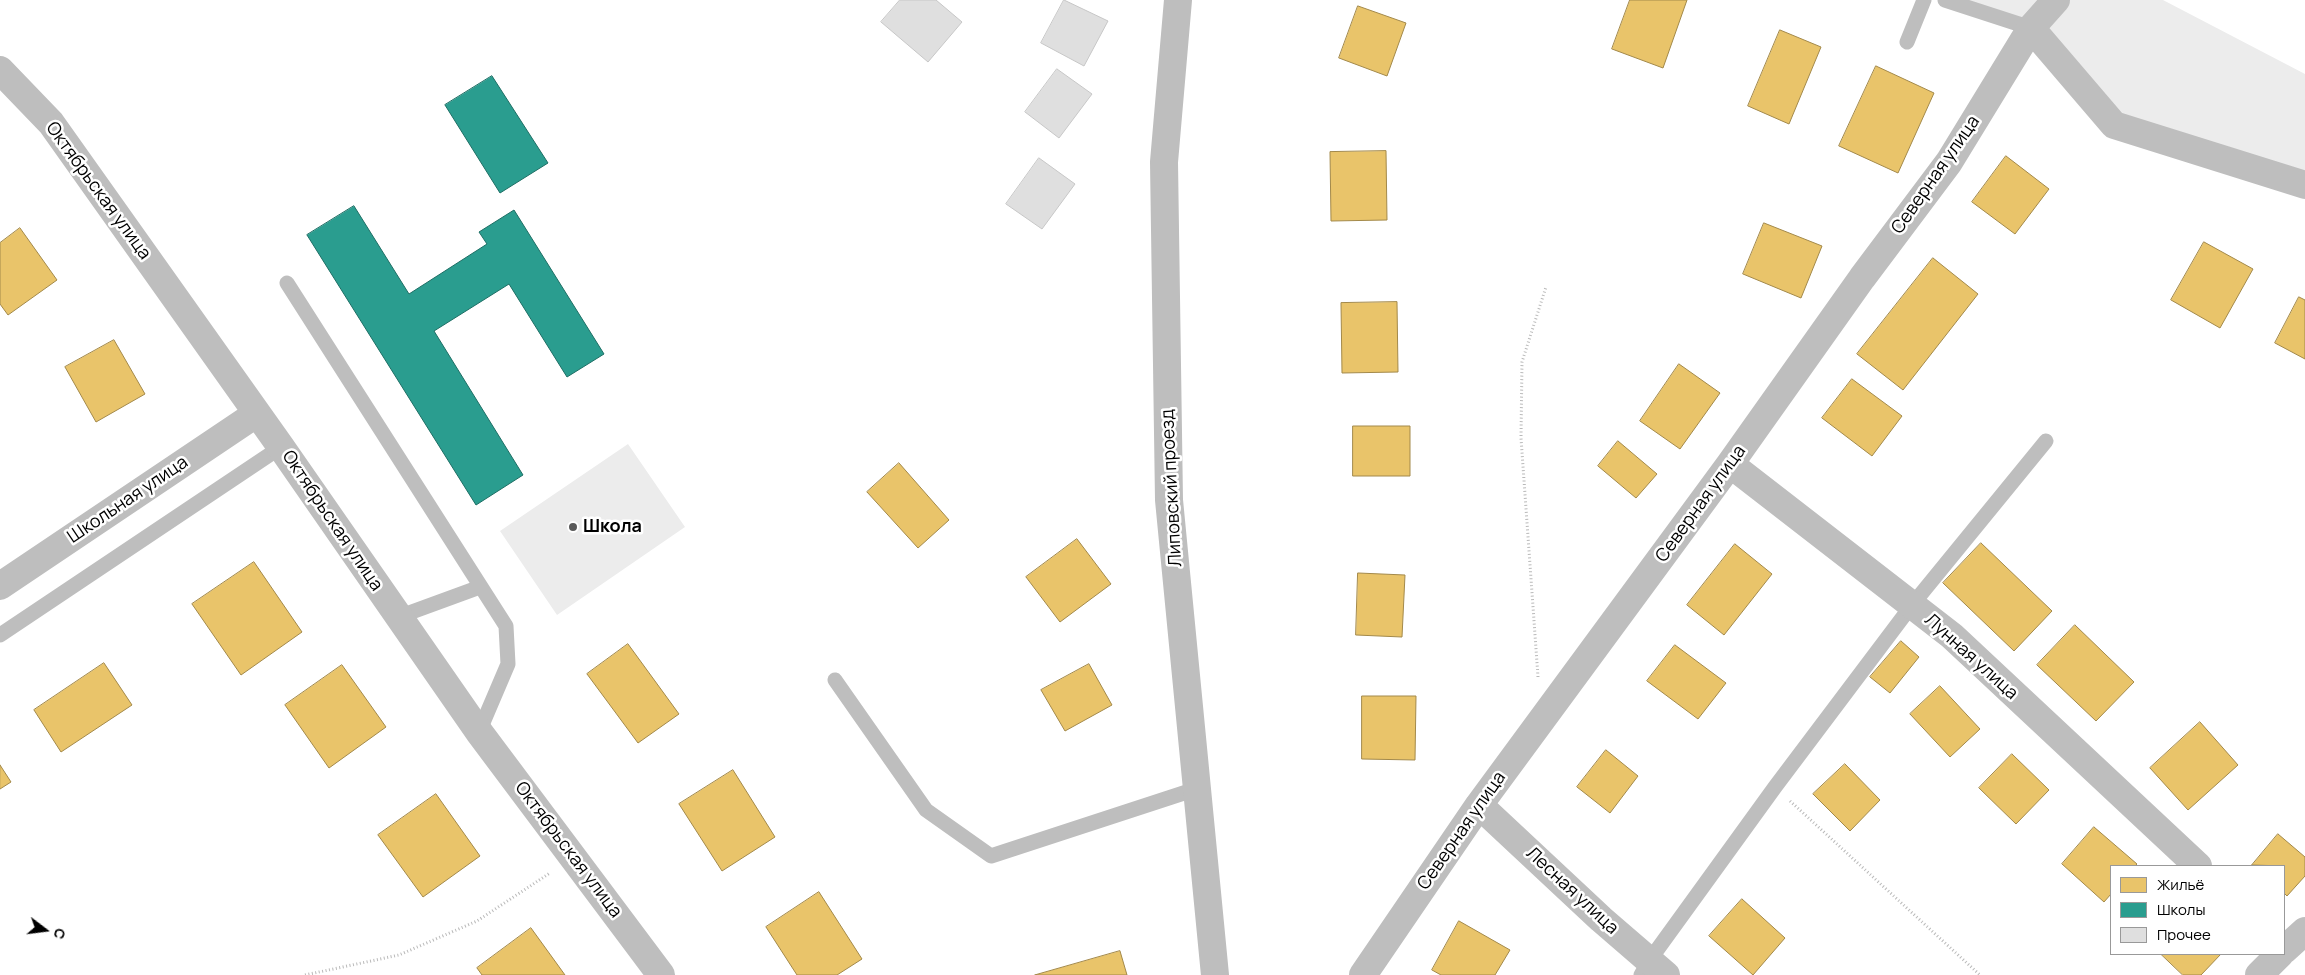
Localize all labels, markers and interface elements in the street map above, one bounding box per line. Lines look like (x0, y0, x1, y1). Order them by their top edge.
street label: Северная улица (1887, 112, 1985, 238)
street label: Октябрьская улица (41, 118, 155, 264)
street label: Липовский проезд (1157, 409, 1187, 567)
street label: Северная улица (1651, 441, 1751, 567)
street label: Октябрьская улица (277, 447, 387, 595)
street label: Школьная улица (64, 452, 192, 548)
place label: Школа (583, 516, 642, 538)
marker: Школа (567, 521, 579, 533)
street label: Лунная улица (1920, 610, 2022, 704)
street label: Северная улица (1413, 768, 1511, 894)
street label: Октябрьская улица (510, 778, 626, 922)
street label: Лесная улица (1521, 843, 1623, 939)
legend (2110, 865, 2285, 955)
text: Жильё (2157, 874, 2204, 895)
text: Школы (2157, 899, 2205, 920)
north arrow (20, 905, 70, 955)
text: Прочее (2157, 924, 2211, 945)
text: С (49, 927, 70, 941)

